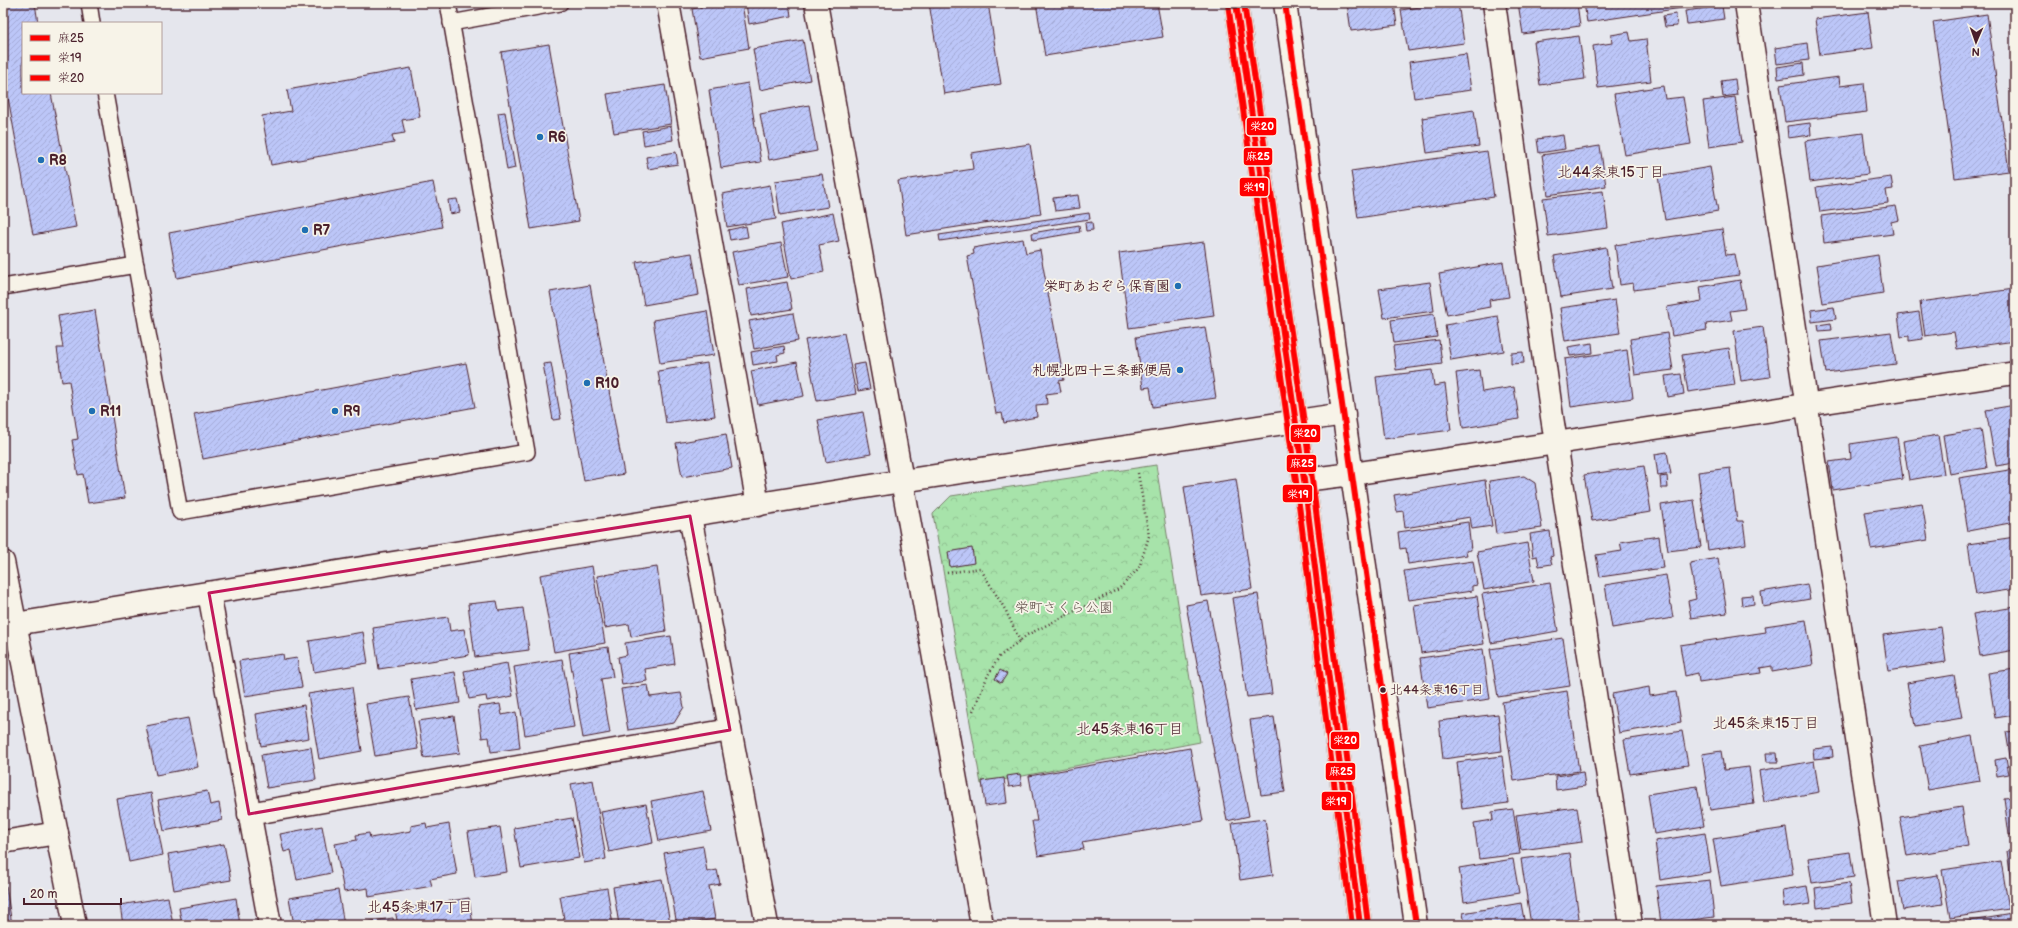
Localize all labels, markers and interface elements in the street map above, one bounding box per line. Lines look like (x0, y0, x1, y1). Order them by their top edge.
legend (22, 22, 162, 94)
north arrow (1956, 22, 1996, 62)
text: 麻25 (58, 31, 84, 46)
text: N (1971, 45, 1980, 58)
text: 栄19 (58, 51, 82, 66)
text: 栄20 (58, 71, 84, 86)
line badge: 栄20 (1246, 117, 1277, 136)
text: 栄20 (1250, 120, 1274, 133)
place label: R6 (548, 129, 566, 146)
marker: R6 (535, 132, 545, 142)
line badge: 麻25 (1243, 147, 1273, 166)
text: 麻25 (1246, 150, 1271, 163)
place label: R8 (49, 152, 67, 169)
marker: R8 (36, 155, 46, 165)
district label: 北44条東15丁目 (1557, 163, 1665, 182)
line badge: 栄19 (1239, 177, 1269, 197)
text: 栄19 (1243, 181, 1265, 194)
place label: R7 (313, 222, 331, 239)
marker: R7 (300, 225, 310, 235)
place label: 栄町あおぞら保育園 (1044, 278, 1170, 295)
marker: 栄町あおぞら保育園 (1173, 281, 1183, 291)
place label: 札幌北四十三条郵便局 (1032, 362, 1172, 379)
marker: 札幌北四十三条郵便局 (1175, 365, 1185, 375)
place label: R10 (595, 375, 619, 392)
marker: R10 (582, 378, 592, 388)
place label: R11 (100, 403, 121, 420)
place label: R9 (343, 403, 361, 420)
marker: R11 (87, 406, 97, 416)
marker: R9 (330, 406, 340, 416)
line badge: 栄20 (1290, 424, 1321, 443)
text: 栄20 (1293, 427, 1317, 440)
line badge: 麻25 (1286, 454, 1317, 473)
text: 麻25 (1290, 457, 1315, 470)
line badge: 栄19 (1282, 484, 1313, 503)
text: 栄19 (1287, 488, 1309, 501)
park label: 栄町さくら公園 (1015, 599, 1113, 616)
place label: 北44条東16丁目 (1390, 682, 1484, 698)
marker: 北44条東16丁目 (1378, 685, 1388, 695)
district label: 北45条東15丁目 (1712, 714, 1820, 733)
district label: 北45条東16丁目 (1076, 720, 1184, 739)
line badge: 栄20 (1330, 731, 1360, 750)
text: 栄20 (1333, 734, 1357, 747)
line badge: 麻25 (1325, 762, 1356, 781)
text: 麻25 (1329, 765, 1354, 778)
line badge: 栄19 (1321, 791, 1352, 811)
text: 栄19 (1325, 795, 1347, 808)
scale bar (24, 880, 121, 906)
text: 20 m (30, 887, 57, 902)
district label: 北45条東17丁目 (367, 898, 473, 917)

